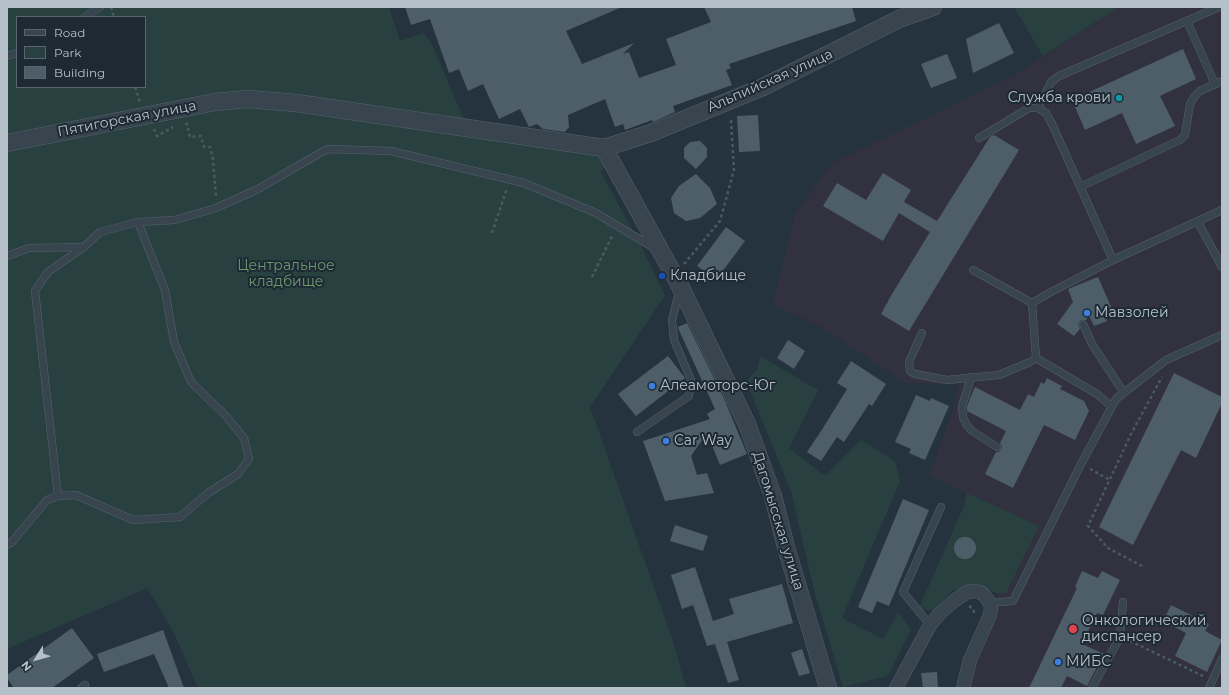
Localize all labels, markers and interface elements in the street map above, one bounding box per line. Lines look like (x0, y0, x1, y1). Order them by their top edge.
legend (16, 16, 146, 88)
text: Road (54, 25, 85, 40)
text: Park (54, 45, 81, 60)
street label: Альпийская улица (705, 46, 835, 116)
text: Building (54, 65, 105, 80)
place label: Служба крови (1008, 90, 1111, 106)
marker: Служба крови (1114, 93, 1124, 103)
street label: Пятигорская улица (56, 97, 198, 141)
park label: Центральное кладбище (237, 258, 335, 290)
place label: Кладбище (670, 268, 746, 284)
marker: Кладбище (657, 271, 667, 281)
place label: Мавзолей (1095, 305, 1169, 321)
marker: Мавзолей (1082, 308, 1092, 318)
place label: Алеамоторс-Юг (660, 378, 775, 394)
marker: Алеамоторс-Юг (647, 381, 657, 391)
place label: Car Way (674, 433, 732, 449)
marker: Car Way (661, 436, 671, 446)
street label: Дагомысская улица (749, 450, 807, 592)
place label: Онкологический диспансер (1082, 613, 1206, 646)
marker: Онкологический диспансер (1067, 623, 1079, 635)
north arrow (16, 639, 56, 679)
place label: МИБС (1066, 654, 1111, 670)
marker: МИБС (1053, 657, 1063, 667)
text: N (18, 658, 35, 674)

